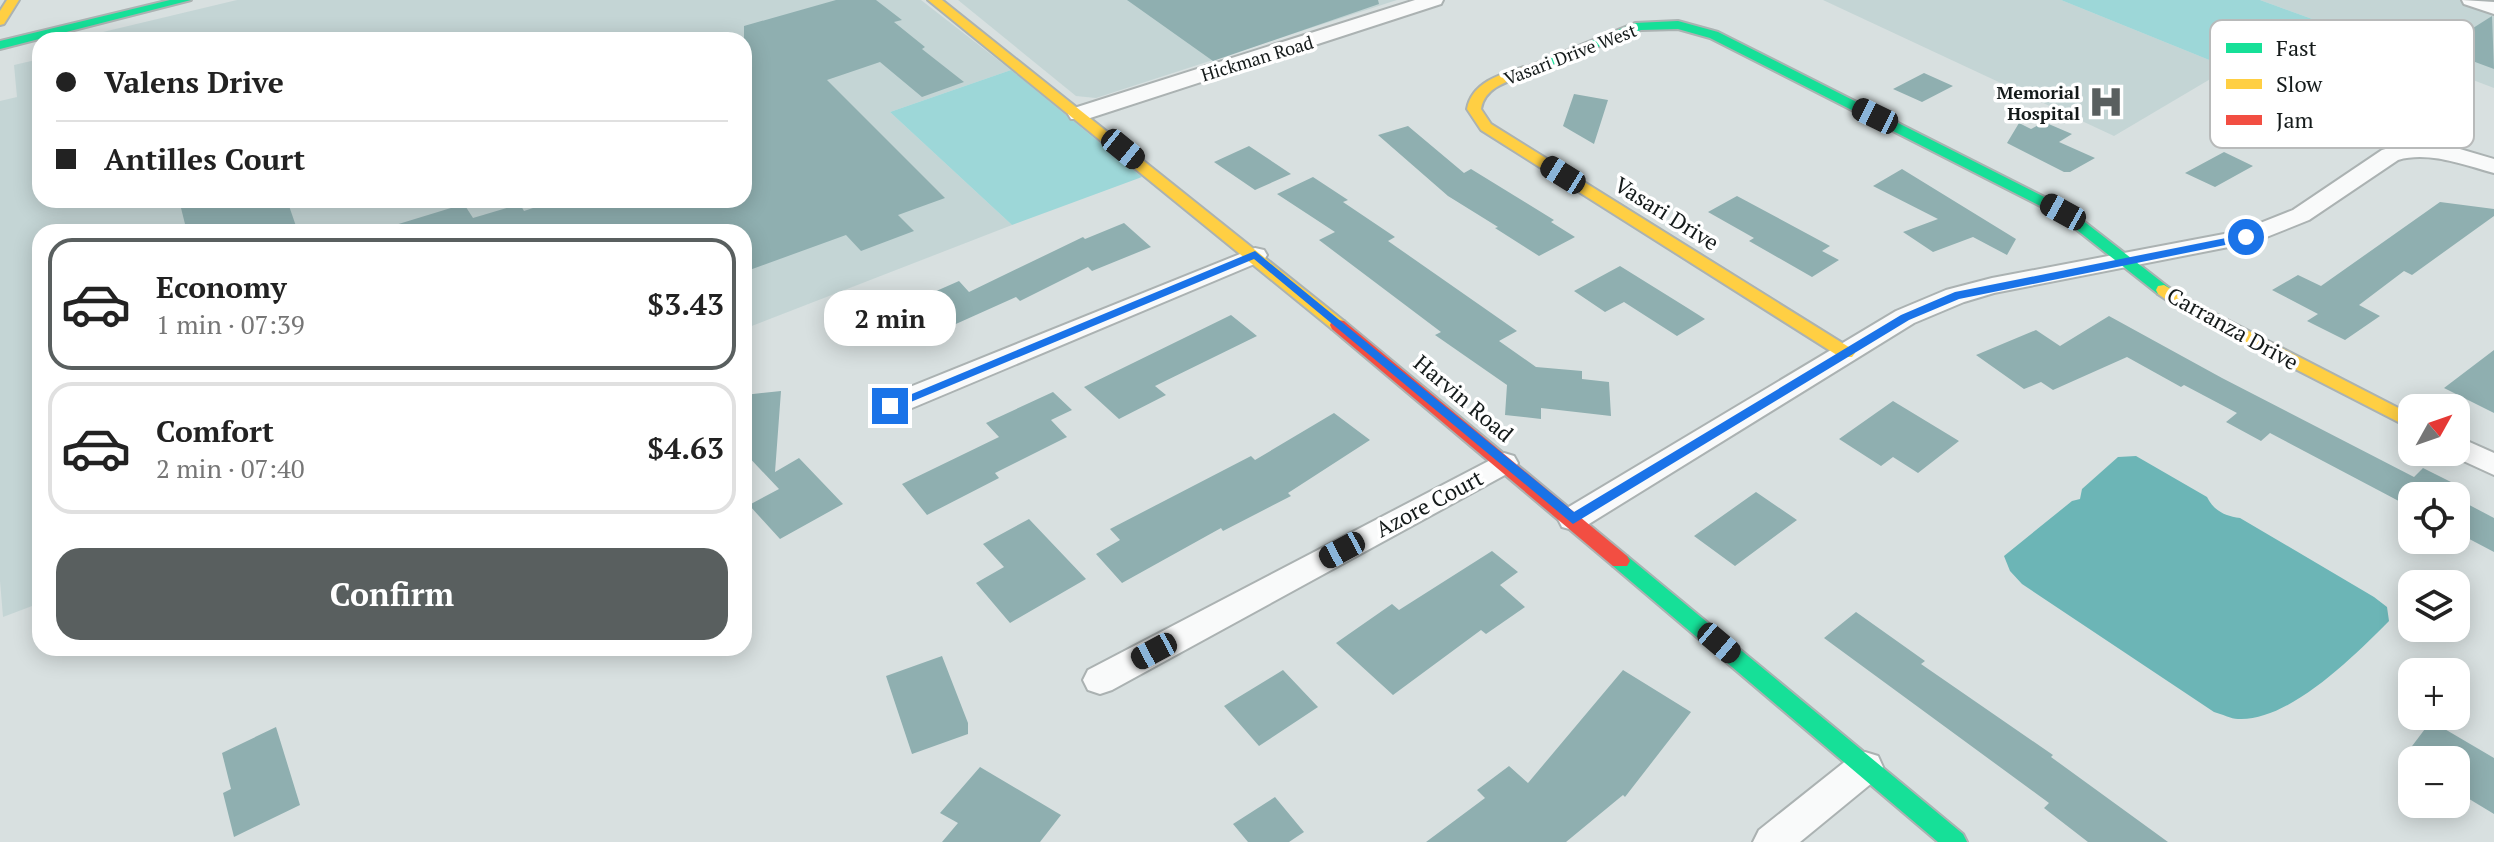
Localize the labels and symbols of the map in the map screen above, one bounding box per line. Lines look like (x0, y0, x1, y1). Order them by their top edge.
street label: Vasari Drive West (1500, 18, 1640, 90)
legend (2210, 20, 2474, 148)
street label: Hickman Road (1198, 30, 1316, 86)
text: Fast (2276, 33, 2317, 62)
text: Slow (2276, 69, 2323, 98)
place label: Memorial Hospital (1997, 80, 2080, 125)
hospital icon: Memorial Hospital (2087, 83, 2125, 121)
car (1848, 95, 1902, 137)
text: Jam (2276, 105, 2314, 134)
car (1097, 125, 1149, 173)
car (1536, 152, 1590, 198)
street label: Vasari Drive (1609, 169, 1725, 257)
car (2036, 190, 2090, 234)
route start (2228, 219, 2264, 255)
street label: Carranza Drive (2162, 280, 2304, 376)
callout: 2 min (824, 290, 956, 346)
street label: Harvin Road (1408, 348, 1520, 448)
route end (872, 388, 908, 424)
north arrow (2398, 394, 2470, 466)
street label: Azore Court (1370, 463, 1488, 543)
car (1315, 528, 1369, 572)
car (1693, 618, 1745, 668)
car (1127, 629, 1181, 673)

